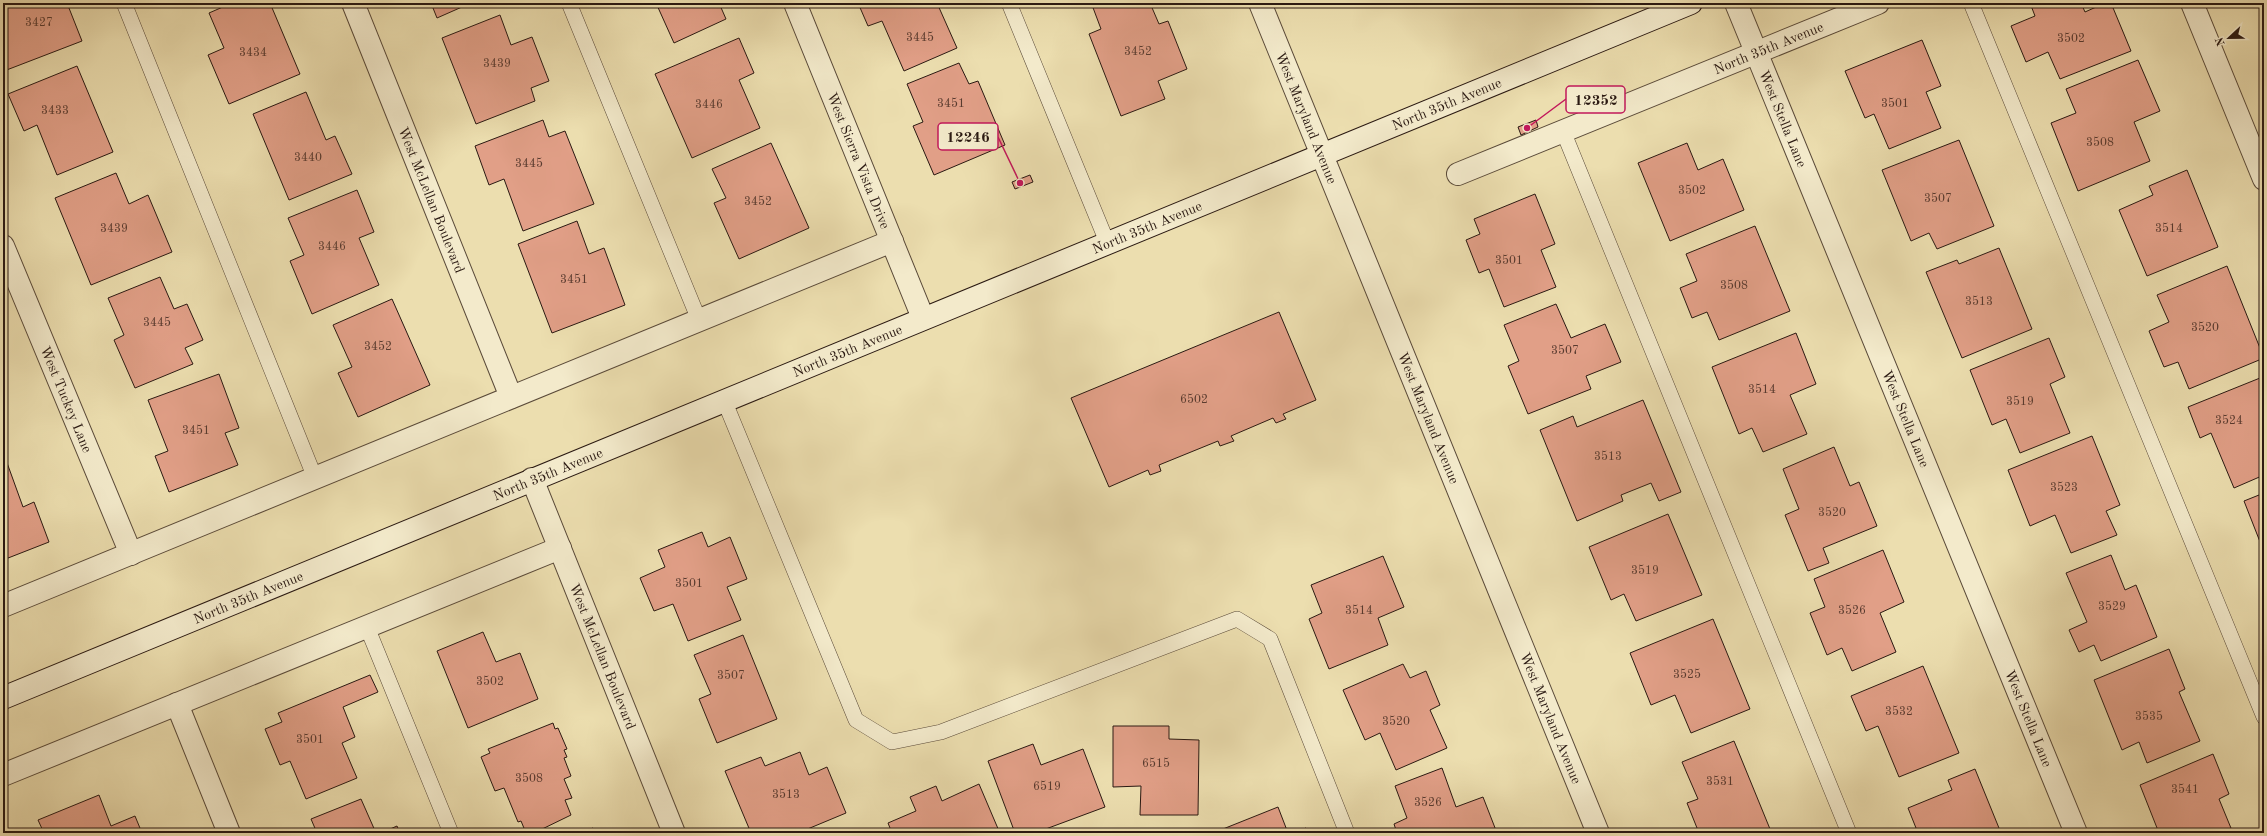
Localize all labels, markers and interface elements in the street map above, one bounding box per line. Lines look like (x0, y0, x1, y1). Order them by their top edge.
house number: 3427 (25, 17, 53, 29)
north arrow (2209, 18, 2249, 58)
street label: North 35th Avenue (1712, 20, 1826, 77)
house number: 3445 (906, 31, 934, 44)
house number: 3502 (2057, 32, 2085, 45)
text: N (2214, 35, 2228, 47)
house number: 3452 (1124, 45, 1152, 58)
house number: 3434 (239, 47, 267, 59)
street label: West Maryland Avenue (1273, 50, 1339, 186)
house number: 3439 (483, 58, 511, 70)
street label: West Stella Lane (1756, 68, 1809, 170)
street label: North 35th Avenue (1390, 76, 1504, 133)
callout: 12352 (1566, 86, 1625, 113)
street label: West Sierra Vista Drive (824, 91, 892, 231)
text: 12352 (1574, 94, 1618, 109)
house number: 3451 (937, 97, 965, 110)
house number: 3501 (1881, 97, 1909, 110)
house number: 3446 (695, 99, 723, 111)
house number: 3433 (41, 105, 69, 117)
callout: 12246 (938, 123, 998, 150)
street label: West McLellan Boulevard (395, 125, 466, 275)
text: 12246 (946, 131, 990, 146)
house number: 3508 (2086, 136, 2114, 149)
house number: 3440 (294, 152, 322, 164)
house number: 3445 (515, 157, 543, 170)
house number: 3502 (1678, 184, 1706, 197)
house number: 3507 (1924, 192, 1952, 205)
house number: 3452 (744, 195, 772, 208)
street label: North 35th Avenue (1090, 199, 1204, 257)
house number: 3514 (2155, 222, 2183, 235)
house number: 3439 (100, 223, 128, 235)
house number: 3446 (318, 241, 346, 253)
house number: 3501 (1495, 254, 1523, 267)
house number: 3451 (560, 273, 588, 286)
house number: 3508 (1720, 279, 1748, 292)
house number: 3513 (1965, 295, 1993, 308)
house number: 3445 (143, 316, 171, 329)
house number: 3520 (2191, 321, 2219, 334)
street label: North 35th Avenue (791, 323, 904, 380)
house number: 3452 (364, 340, 392, 353)
street label: West Tuckey Lane (37, 344, 94, 455)
house number: 3507 (1551, 344, 1579, 357)
street label: West Maryland Avenue (1395, 350, 1461, 486)
street label: West Stella Lane (1879, 368, 1931, 470)
house number: 3514 (1748, 383, 1776, 396)
house number: 6502 (1180, 393, 1208, 406)
house number: 3519 (2006, 395, 2034, 408)
house number: 3524 (2215, 414, 2243, 427)
house number: 3451 (182, 424, 210, 437)
street label: North 35th Avenue (491, 446, 605, 503)
house number: 3513 (1594, 450, 1622, 463)
house number: 3523 (2050, 481, 2078, 494)
house number: 3520 (1818, 506, 1846, 519)
house number: 3519 (1631, 564, 1659, 577)
street label: North 35th Avenue (192, 569, 305, 627)
house number: 3501 (675, 577, 703, 590)
street label: West McLellan Boulevard (567, 582, 638, 732)
house number: 3529 (2098, 600, 2126, 613)
house number: 3514 (1345, 604, 1373, 617)
house number: 3526 (1838, 604, 1866, 617)
street label: West Maryland Avenue (1517, 651, 1583, 786)
house number: 3525 (1673, 668, 1701, 681)
street label: West Stella Lane (2002, 668, 2054, 769)
house number: 3507 (717, 669, 745, 682)
house number: 3502 (476, 675, 504, 688)
house number: 3532 (1885, 705, 1913, 718)
house number: 3535 (2135, 710, 2163, 723)
house number: 3520 (1382, 715, 1410, 728)
house number: 3501 (296, 733, 324, 746)
house number: 6515 (1142, 757, 1170, 770)
house number: 3508 (515, 772, 543, 785)
house number: 3531 (1706, 775, 1734, 788)
house number: 6519 (1033, 780, 1061, 793)
house number: 3541 (2171, 783, 2199, 796)
house number: 3513 (772, 788, 800, 801)
house number: 3526 (1414, 796, 1442, 809)

